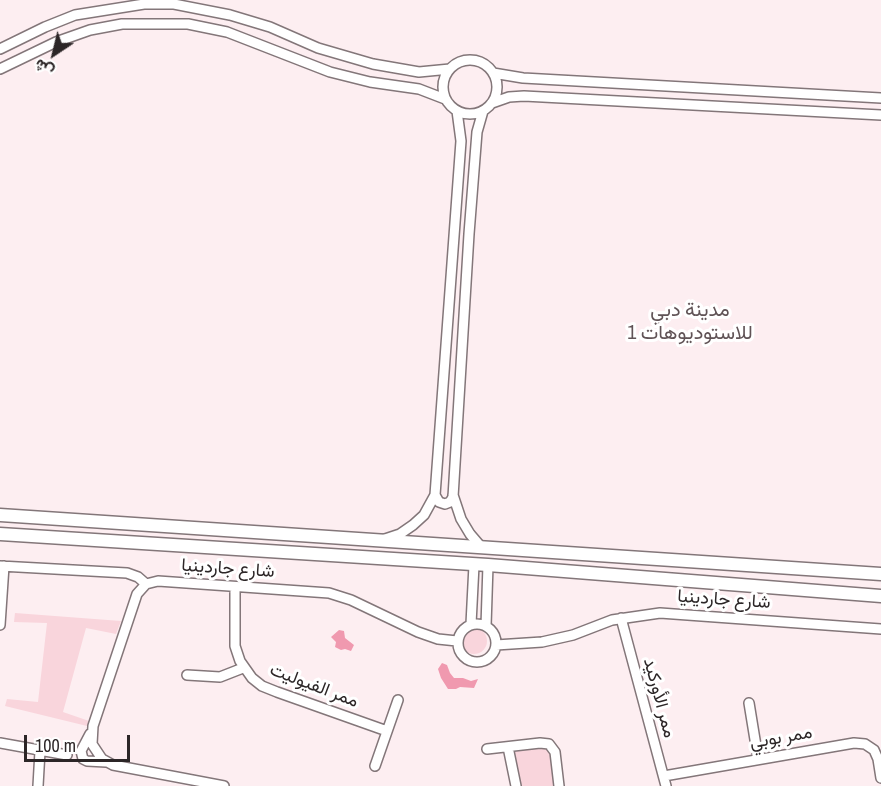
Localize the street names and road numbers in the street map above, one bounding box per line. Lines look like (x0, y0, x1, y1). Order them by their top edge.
street label: شارع جاردينيا (181, 555, 275, 583)
street label: شارع جاردينيا (677, 586, 771, 614)
street label: ممر الأوركيد (638, 656, 680, 740)
street label: ممر الفيوليت (267, 659, 361, 713)
street label: ممر بوبي (748, 722, 814, 754)

